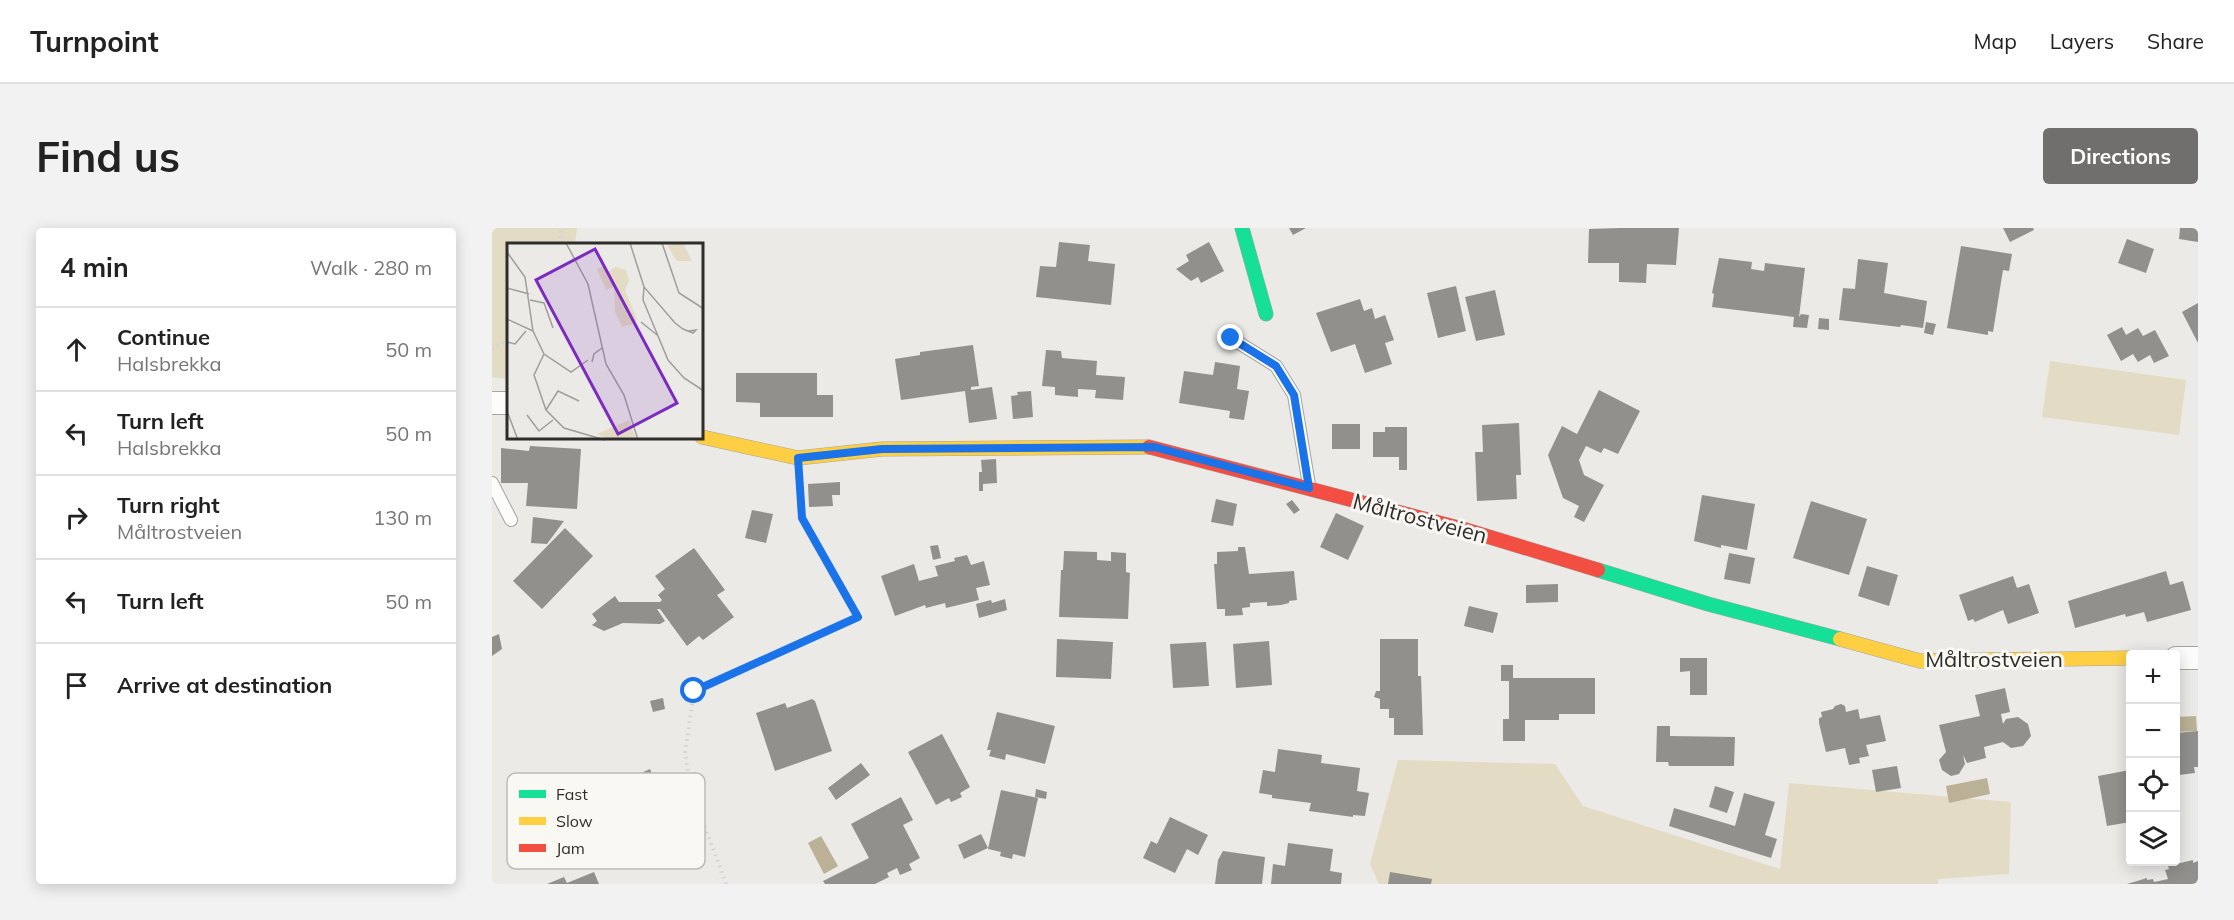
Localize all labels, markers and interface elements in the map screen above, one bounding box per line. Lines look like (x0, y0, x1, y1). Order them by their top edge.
text: Turnpoint (30, 24, 159, 59)
text: Map (1974, 28, 2017, 54)
text: Layers (2050, 28, 2114, 54)
text: Share (2147, 28, 2204, 54)
button: Directions (2043, 128, 2198, 184)
text: Find us (36, 130, 180, 183)
inset map (507, 243, 704, 440)
text: 4 min (60, 251, 129, 284)
text: Walk · 280 m (310, 255, 432, 280)
text: Continue (117, 323, 210, 351)
route end (1217, 324, 1243, 350)
icon: ahead (60, 333, 93, 366)
text: 50 m (385, 337, 432, 362)
text: Halsbrekka (117, 351, 222, 376)
text: Turn left (117, 407, 204, 435)
icon: left (60, 417, 93, 450)
text: 50 m (385, 421, 432, 446)
text: Halsbrekka (117, 435, 222, 460)
street label: Måltrostveien (1350, 487, 1490, 549)
text: Turn right (117, 491, 220, 519)
icon: right (60, 501, 93, 534)
text: 130 m (373, 505, 432, 530)
text: Måltrostveien (117, 519, 242, 544)
icon: left (60, 585, 93, 618)
text: Turn left (117, 587, 204, 615)
text: 50 m (385, 589, 432, 614)
street label: Måltrostveien (1925, 645, 2063, 673)
map controls (2126, 650, 2180, 866)
button: + (2126, 650, 2180, 704)
icon: arrive (60, 669, 93, 702)
text: Arrive at destination (117, 671, 332, 699)
route start (680, 677, 706, 703)
button: − (2126, 704, 2180, 758)
button: locate (2126, 758, 2180, 812)
legend (507, 773, 705, 869)
text: Fast (556, 784, 588, 804)
text: Slow (556, 811, 593, 831)
button: layers (2126, 812, 2180, 866)
text: Jam (556, 838, 585, 858)

